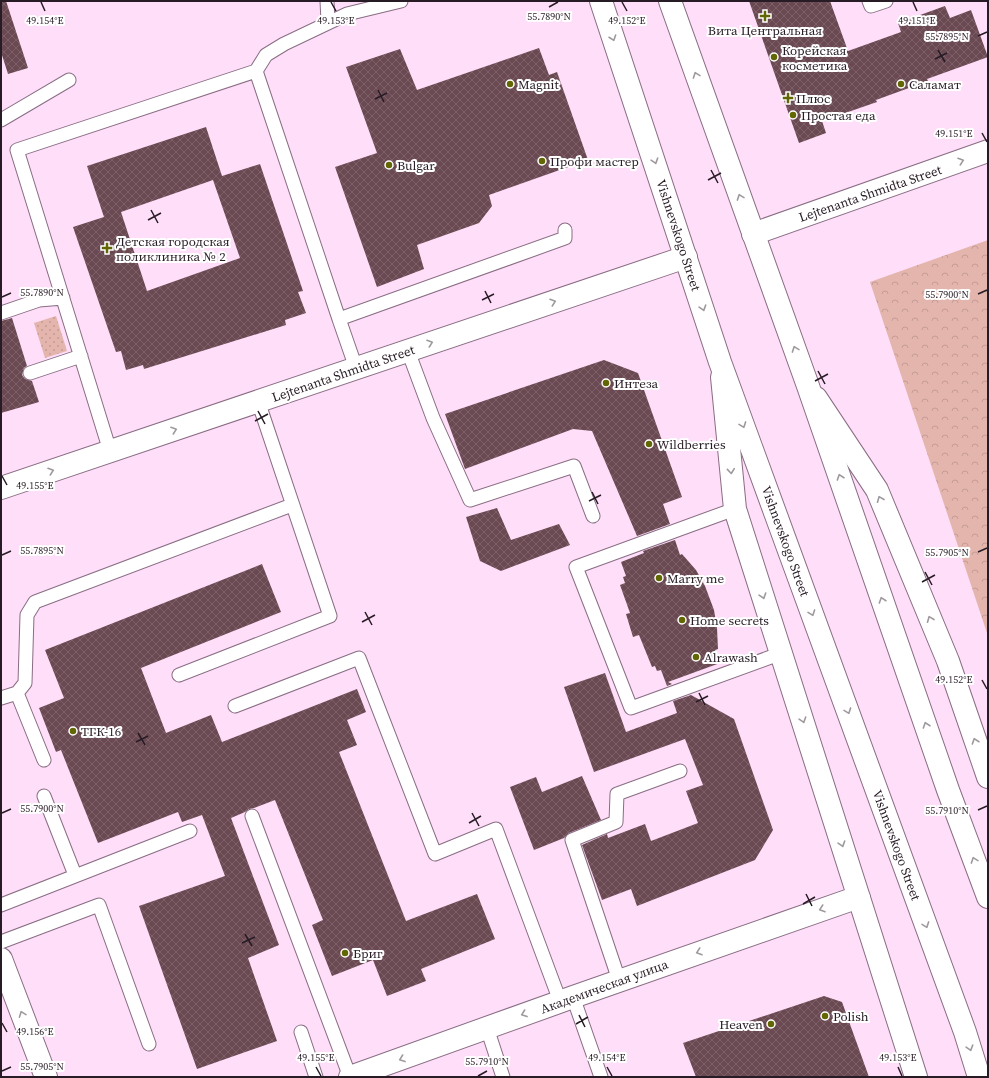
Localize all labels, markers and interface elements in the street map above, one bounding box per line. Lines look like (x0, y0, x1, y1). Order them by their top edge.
text: 55.7890°N (527, 10, 571, 23)
marker: Вита Центральная (760, 11, 770, 21)
text: 49.154°E (26, 14, 64, 27)
text: 49.153°E (317, 14, 355, 27)
text: 49.152°E (608, 14, 646, 27)
text: 49.151°E (898, 14, 936, 27)
place label: Вита Центральная (708, 22, 822, 39)
text: 55.7895°N (925, 30, 969, 43)
one-way arrow (609, 34, 617, 41)
place label: Корейская косметика (782, 42, 848, 74)
marker: Корейская косметика (769, 52, 779, 62)
one-way arrow (692, 71, 701, 78)
place label: Magnit (518, 76, 559, 93)
place label: Саламат (909, 76, 961, 93)
marker: Magnit (505, 79, 515, 89)
marker: Саламат (896, 79, 906, 89)
place label: Плюс (796, 90, 830, 107)
marker: Плюс (783, 93, 793, 103)
place label: Простая еда (801, 107, 876, 124)
marker: Простая еда (788, 110, 798, 120)
text: 49.151°E (935, 127, 973, 140)
place label: Профи мастер (550, 153, 639, 170)
marker: Профи мастер (537, 156, 547, 166)
place label: Bulgar (397, 157, 435, 174)
one-way arrow (958, 157, 965, 165)
one-way arrow (650, 158, 658, 165)
marker: Bulgar (384, 160, 394, 170)
street label: Lejtenanta Shmidta Street (797, 161, 944, 226)
street label: Vishnevskogo Street (652, 177, 705, 294)
one-way arrow (736, 194, 744, 201)
place label: Детская городская поликлиника № 2 (116, 233, 230, 265)
marker: Детская городская поликлиника № 2 (101, 242, 113, 254)
text: 55.7890°N (20, 286, 64, 299)
text: 55.7900°N (925, 288, 969, 301)
one-way arrow (550, 298, 557, 306)
one-way arrow (698, 304, 706, 311)
one-way arrow (427, 340, 434, 348)
street label: Lejtenanta Shmidta Street (270, 341, 417, 406)
one-way arrow (791, 346, 799, 353)
place label: Интеза (614, 375, 659, 392)
marker: Интеза (601, 378, 611, 388)
one-way arrow (739, 422, 747, 429)
one-way arrow (171, 426, 178, 434)
place label: Wildberries (657, 436, 726, 453)
marker: Wildberries (644, 439, 654, 449)
one-way arrow (48, 468, 55, 476)
one-way arrow (727, 468, 736, 474)
one-way arrow (836, 473, 844, 480)
text: 49.155°E (16, 479, 54, 492)
street label: Vishnevskogo Street (758, 484, 814, 599)
one-way arrow (877, 495, 885, 502)
text: 55.7895°N (20, 544, 64, 557)
text: 55.7905°N (925, 546, 969, 559)
place label: Marry me (667, 570, 725, 587)
marker: Marry me (654, 573, 664, 583)
one-way arrow (758, 592, 767, 599)
one-way arrow (879, 596, 887, 603)
one-way arrow (808, 609, 816, 616)
place label: Home secrets (690, 612, 769, 629)
marker: Home secrets (677, 615, 687, 625)
one-way arrow (927, 615, 935, 623)
place label: Alrawash (704, 649, 758, 666)
marker: Alrawash (691, 652, 701, 662)
text: 49.152°E (935, 673, 973, 686)
one-way arrow (843, 708, 852, 715)
one-way arrow (798, 716, 807, 723)
one-way arrow (922, 722, 930, 729)
place label: ТГК-16 (81, 723, 121, 740)
marker: ТГК-16 (68, 726, 78, 736)
one-way arrow (972, 737, 980, 744)
street label: Vishnevskogo Street (869, 788, 925, 903)
text: 55.7900°N (20, 802, 64, 815)
text: 55.7910°N (925, 804, 969, 817)
one-way arrow (837, 840, 846, 847)
one-way arrow (971, 857, 979, 864)
one-way arrow (819, 905, 826, 913)
one-way arrow (922, 922, 930, 929)
place label: Бриг (353, 945, 383, 962)
one-way arrow (696, 947, 703, 956)
marker: Бриг (340, 948, 350, 958)
street label: Академическая улица (538, 955, 671, 1017)
place label: Polish (833, 1008, 869, 1025)
one-way arrow (520, 1010, 527, 1018)
one-way arrow (18, 1011, 26, 1018)
marker: Polish (820, 1011, 830, 1021)
place label: Heaven (719, 1016, 763, 1033)
marker: Heaven (766, 1019, 776, 1029)
text: 49.156°E (16, 1025, 54, 1038)
one-way arrow (965, 1044, 974, 1051)
text: 49.155°E (297, 1051, 335, 1064)
text: 49.154°E (588, 1051, 626, 1064)
text: 49.153°E (879, 1051, 917, 1064)
one-way arrow (398, 1054, 405, 1062)
text: 55.7910°N (465, 1055, 509, 1068)
text: 55.7905°N (20, 1060, 64, 1073)

